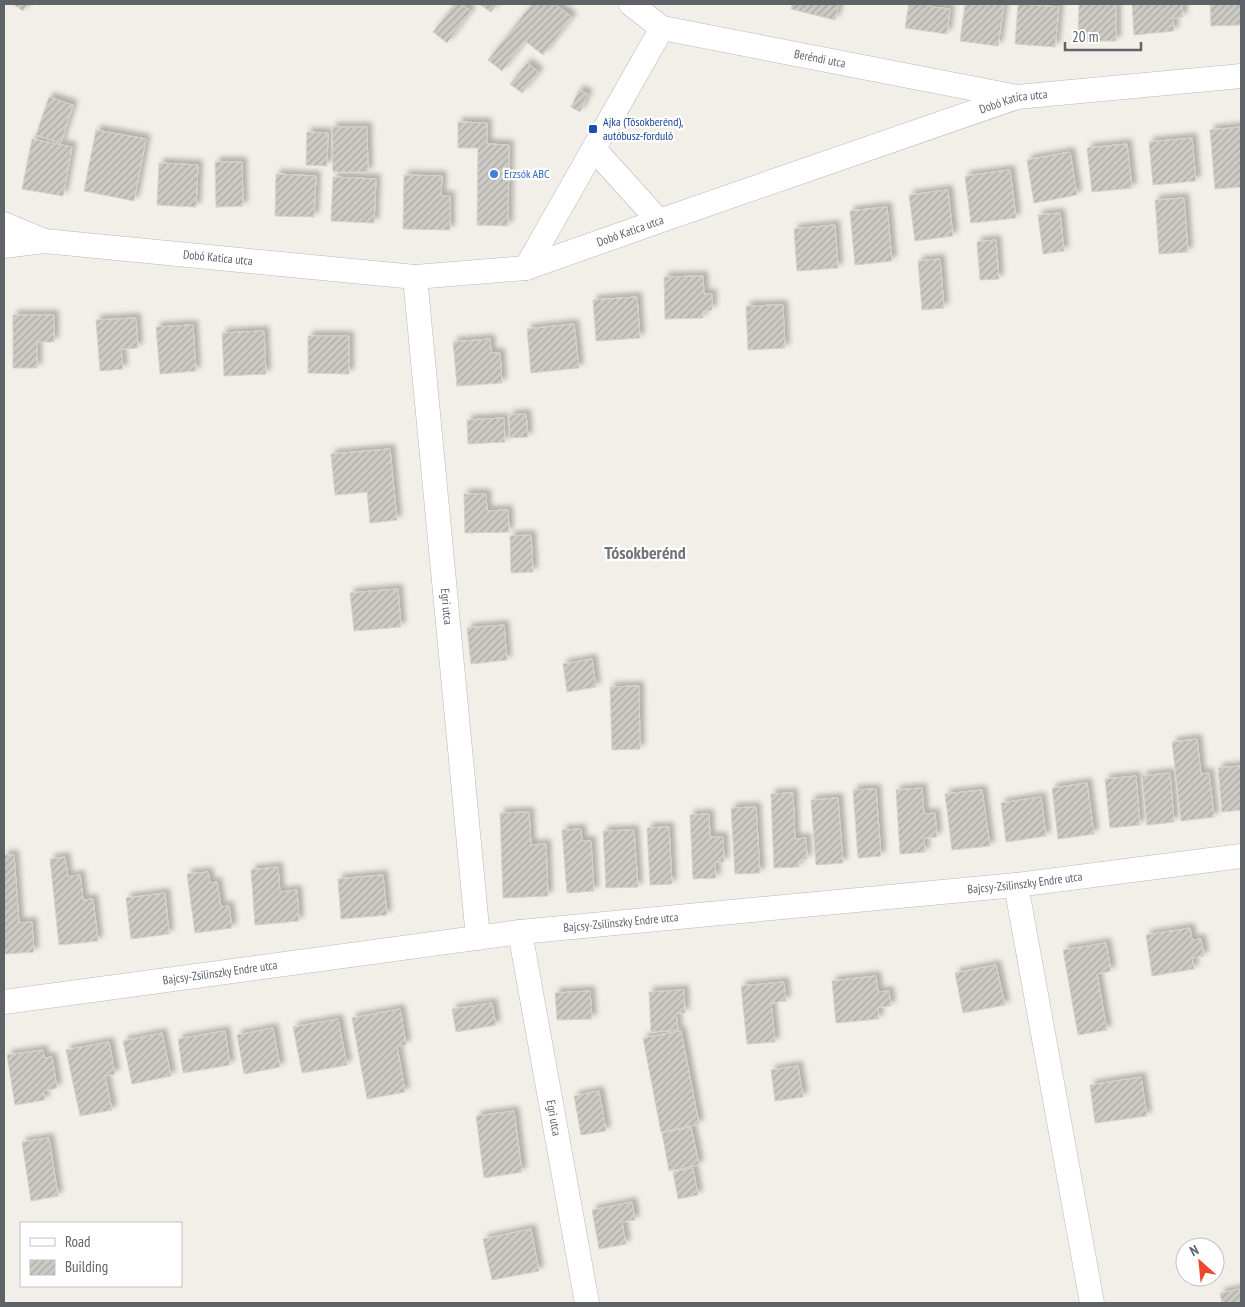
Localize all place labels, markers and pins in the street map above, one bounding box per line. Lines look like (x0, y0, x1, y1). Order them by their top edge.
place label: Ajka (Tósokberénd), autóbusz-forduló (603, 114, 683, 143)
marker: Ajka (Tósokberénd), autóbusz-forduló (587, 123, 599, 135)
place label: Erzsók ABC (504, 166, 550, 181)
marker: Erzsók ABC (488, 168, 500, 180)

